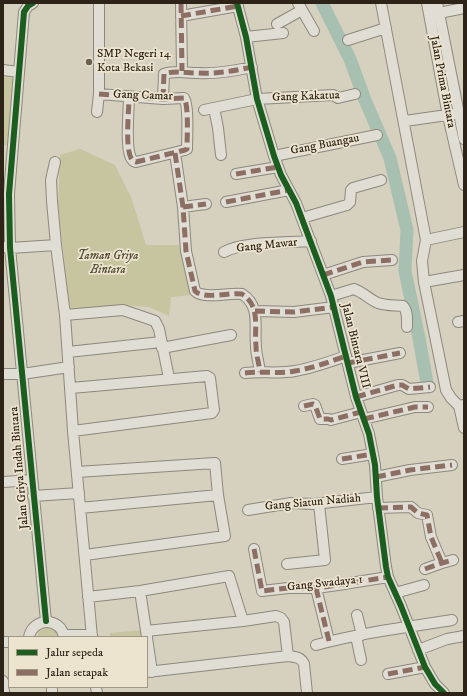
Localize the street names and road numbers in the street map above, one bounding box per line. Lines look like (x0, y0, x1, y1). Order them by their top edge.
street label: Jalan Prima Bintara (426, 35, 458, 129)
street label: Gang Camar (113, 88, 173, 104)
street label: Gang Kakatua (272, 89, 340, 105)
street label: Gang Buangau (289, 131, 361, 159)
street label: Gang Mawar (236, 236, 298, 256)
street label: Jalan Bintara VIII (337, 302, 373, 390)
street label: Jalan Griya Indah Bintara (7, 406, 33, 530)
street label: Gang Siatun Nadiah (264, 492, 362, 514)
street label: Gang Swadaya 1 (286, 573, 364, 595)

